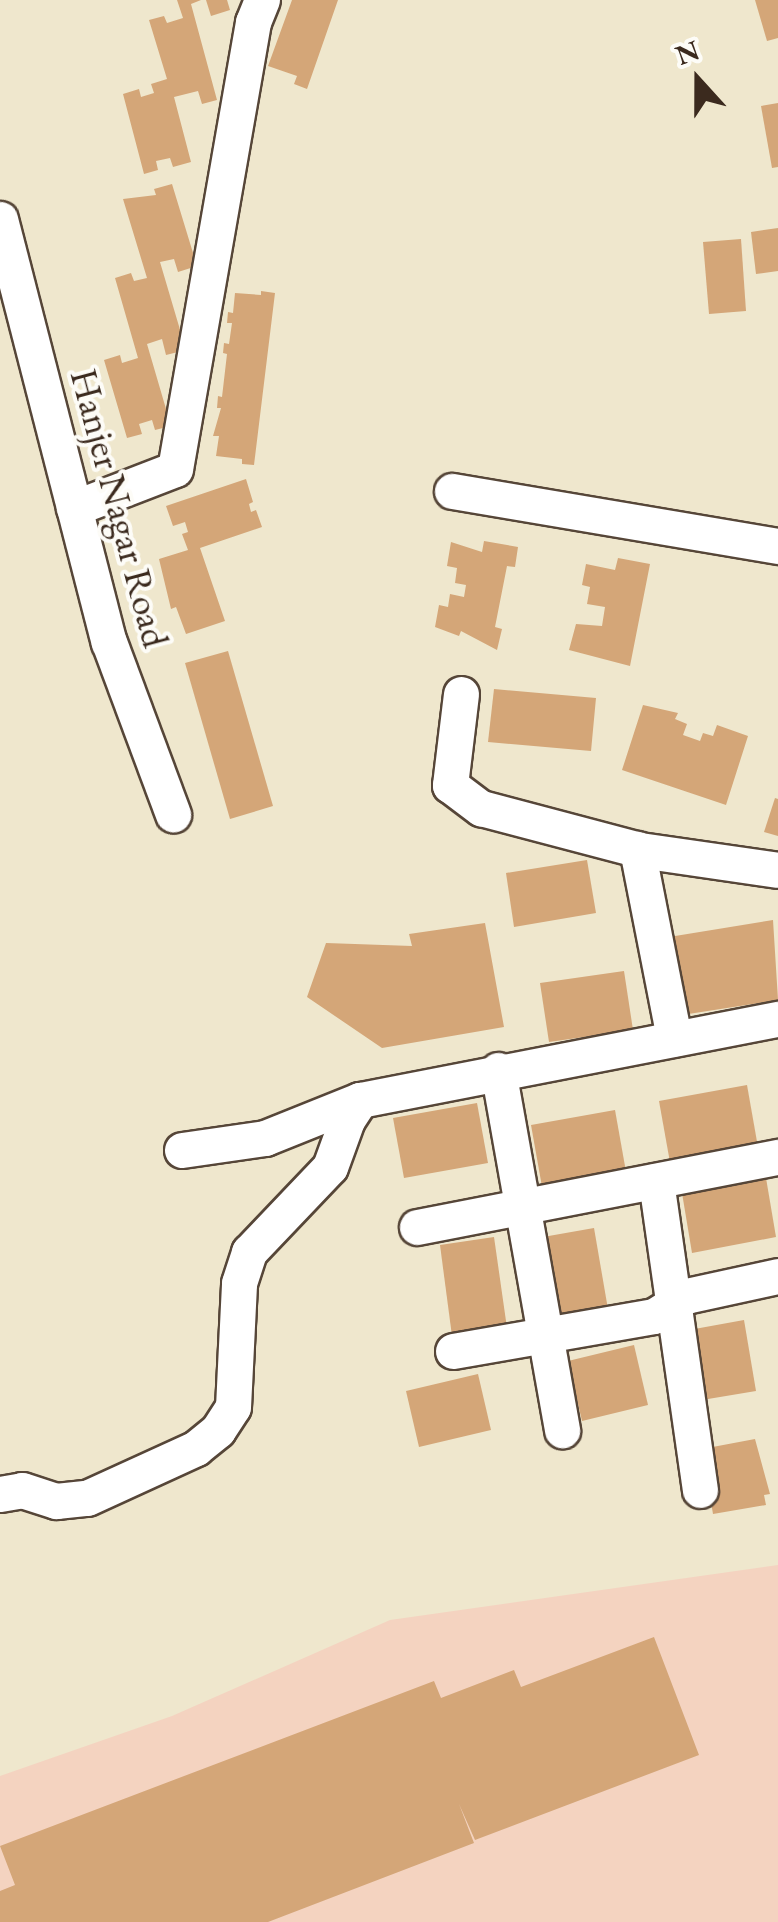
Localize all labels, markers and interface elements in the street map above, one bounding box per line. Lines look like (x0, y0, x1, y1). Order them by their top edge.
north arrow (648, 30, 748, 130)
text: N (670, 31, 704, 73)
street label: Hanjer Nagar Road (61, 364, 179, 652)

